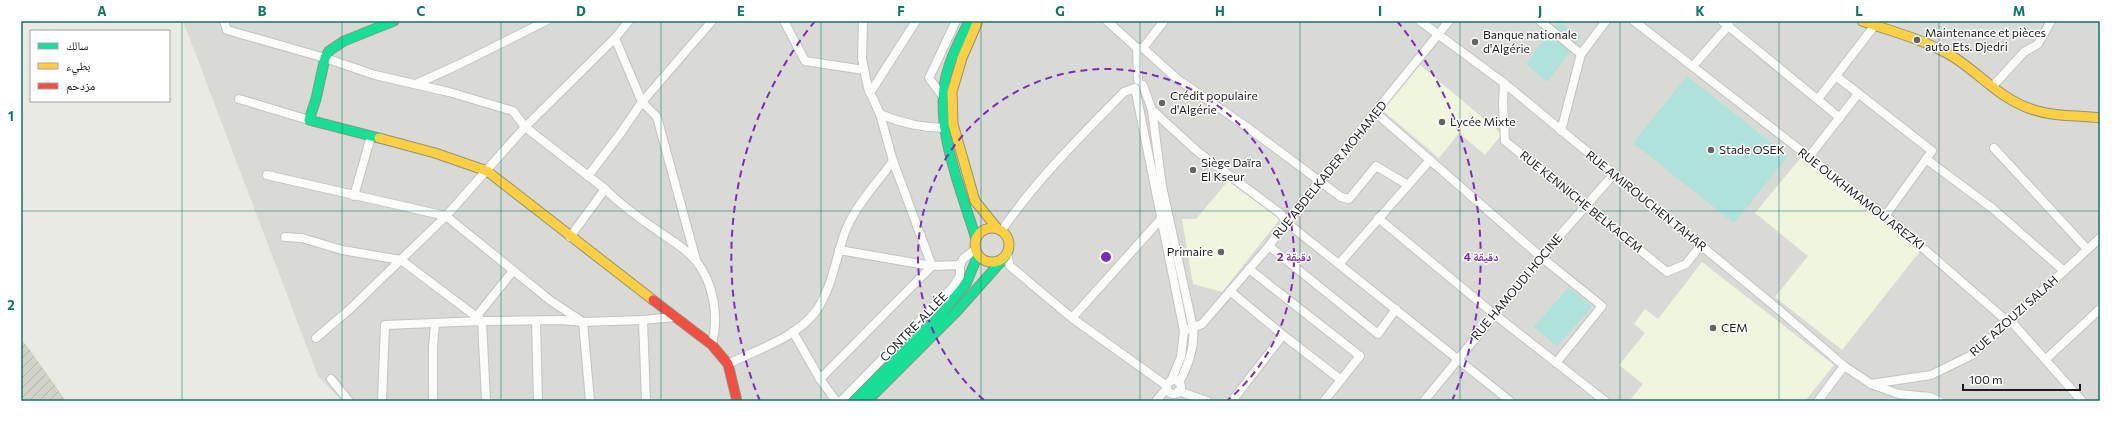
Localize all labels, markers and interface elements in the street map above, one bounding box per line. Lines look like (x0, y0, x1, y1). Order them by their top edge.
text: A (97, 3, 107, 19)
text: B (258, 3, 267, 19)
text: C (417, 3, 426, 19)
text: D (576, 3, 586, 19)
text: E (737, 3, 745, 19)
text: F (897, 3, 905, 19)
text: G (1055, 3, 1065, 19)
text: H (1215, 3, 1225, 19)
text: I (1378, 3, 1382, 19)
text: J (1538, 3, 1542, 19)
text: K (1695, 3, 1705, 19)
text: L (1855, 3, 1863, 19)
text: M (2013, 3, 2025, 19)
place label: Maintenance et pièces auto Ets. Djedri (1925, 25, 2046, 53)
place label: Banque nationale d'Algérie (1483, 27, 1577, 55)
legend (30, 30, 170, 102)
marker: Maintenance et pièces auto Ets. Djedri (1912, 35, 1922, 45)
marker: Banque nationale d'Algérie (1470, 37, 1480, 47)
text: سالك (66, 38, 88, 52)
text: بطيء (66, 58, 90, 76)
text: مزدحم (66, 78, 95, 94)
place label: Crédit populaire d'Algérie (1170, 88, 1258, 116)
marker: Crédit populaire d'Algérie (1157, 98, 1167, 108)
street label: RUE ABDELKADER MOHAMED (1269, 98, 1389, 241)
text: 1 (8, 108, 14, 124)
place label: Lycée Mixte (1450, 114, 1516, 128)
marker: Lycée Mixte (1437, 117, 1447, 127)
place label: Stade OSEK (1719, 142, 1785, 156)
marker: Stade OSEK (1706, 145, 1716, 155)
street label: RUE OUKHMAMOU AREZKI (1796, 145, 1928, 252)
street label: RUE KENNICHE BELKACEM (1517, 147, 1646, 255)
street label: RUE AMIROUCHEN TAHAR (1583, 147, 1710, 253)
place label: Siège Daïra El Kseur (1201, 155, 1262, 183)
marker: Siège Daïra El Kseur (1188, 165, 1198, 175)
street label: RUE HAMOUDI HOCINE (1468, 230, 1565, 342)
place label: Primaire (1167, 244, 1213, 258)
marker: Primaire (1216, 247, 1226, 257)
text: 2 دقيقة (1277, 249, 1311, 264)
text: 4 دقيقة (1464, 249, 1498, 264)
centre of rings (1099, 250, 1113, 264)
street label: RUE AZOUZI SALAH (1966, 272, 2060, 359)
street label: CONTRE-ALLÉE (877, 289, 950, 364)
text: 2 (7, 297, 15, 313)
place label: CEM (1721, 320, 1748, 334)
marker: CEM (1708, 323, 1718, 333)
scale bar (1963, 366, 2080, 392)
text: 100 m (1969, 372, 2003, 386)

